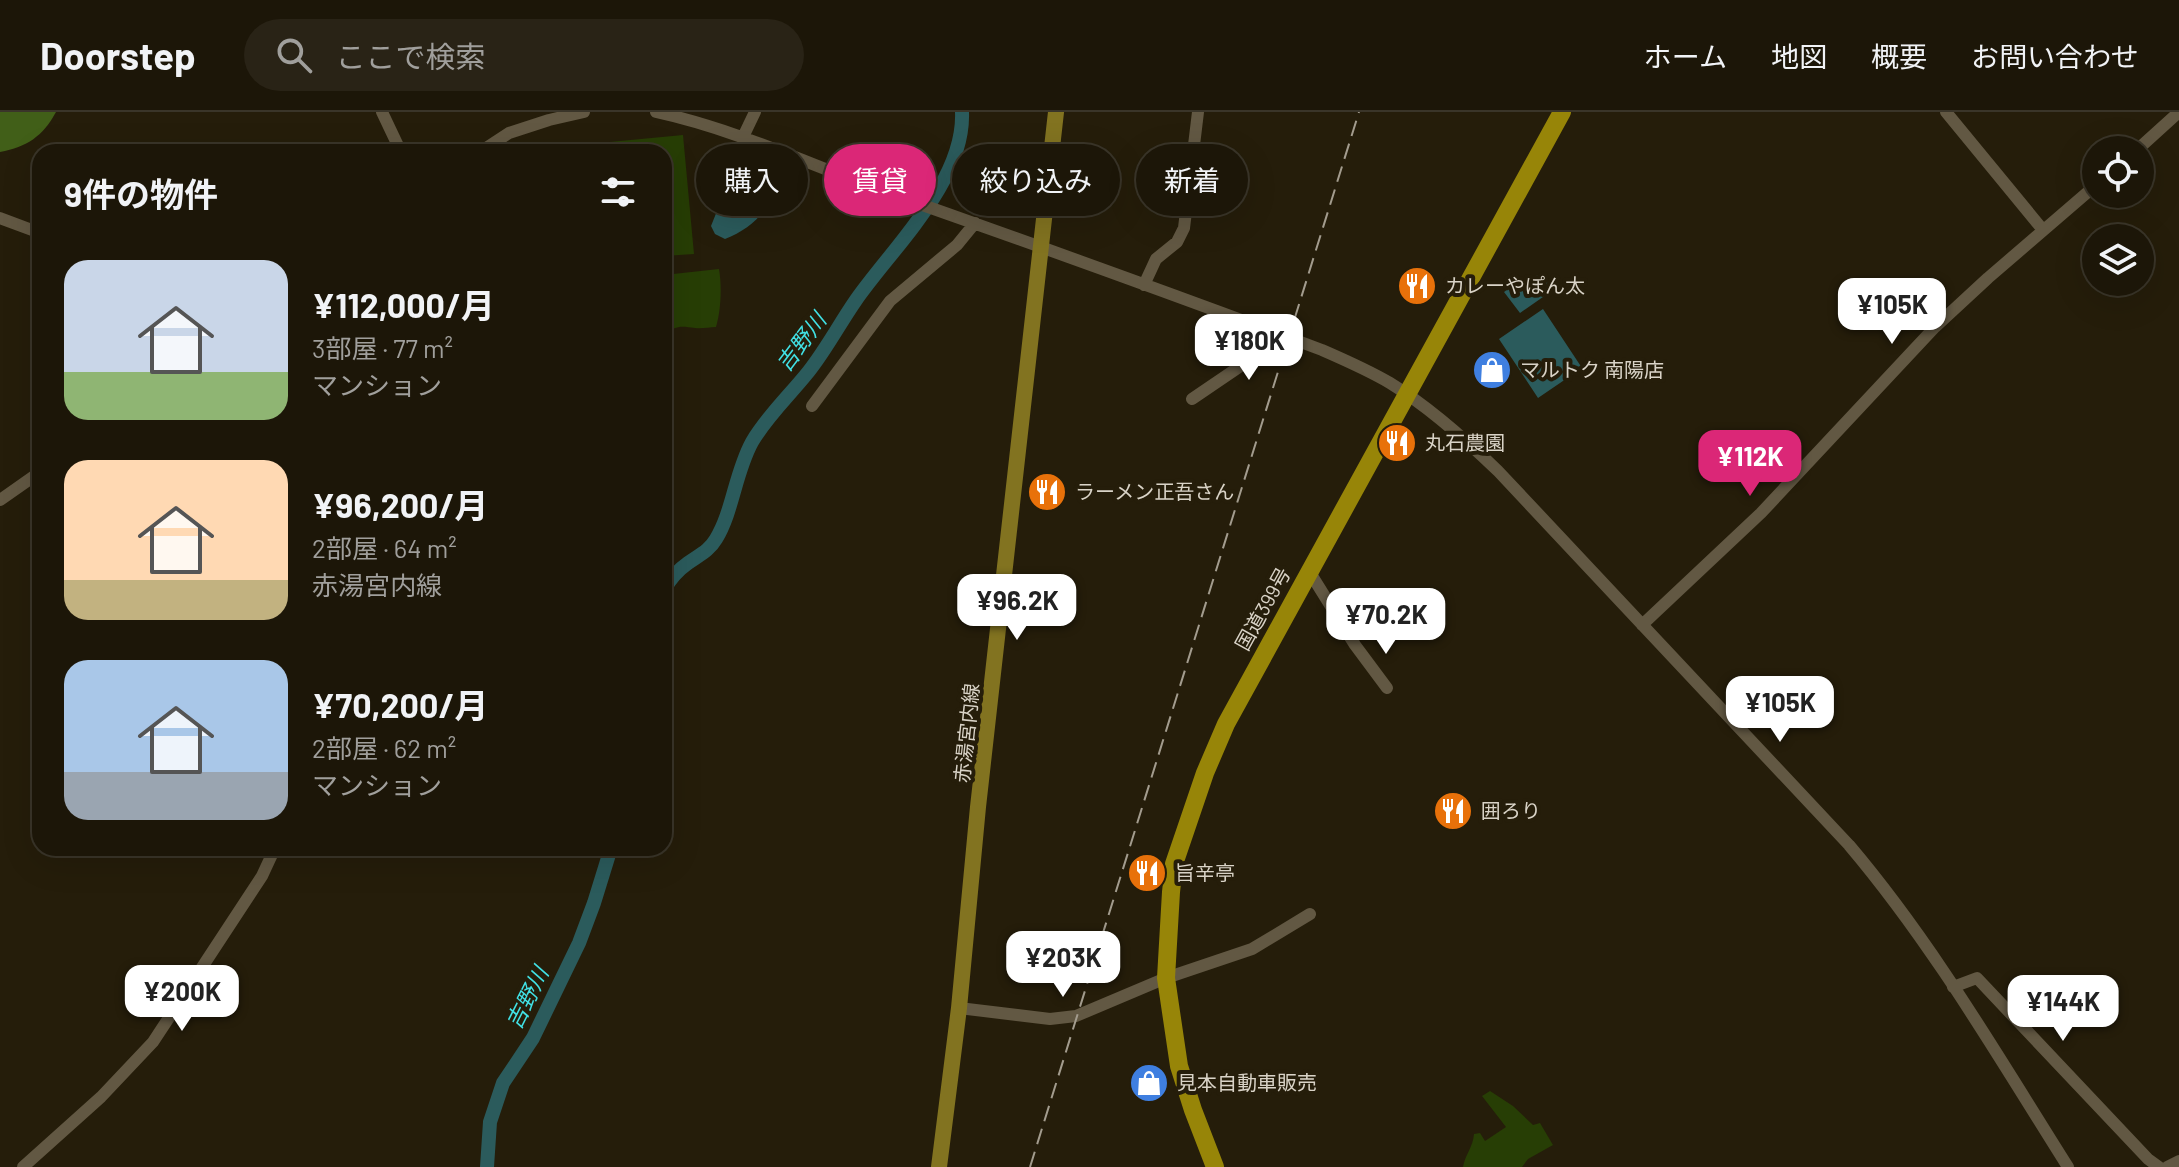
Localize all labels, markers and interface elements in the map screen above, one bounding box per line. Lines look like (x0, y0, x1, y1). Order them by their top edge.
search box (244, 19, 804, 91)
text: Doorstep (40, 32, 196, 78)
icon: search (272, 33, 316, 77)
text: ここで検索 (336, 38, 486, 74)
text: ホーム (1644, 39, 1727, 73)
text: 地図 (1771, 39, 1827, 73)
text: 概要 (1871, 39, 1927, 73)
text: お問い合わせ (1971, 39, 2139, 73)
map controls (2082, 136, 2154, 296)
button: locate (2082, 136, 2154, 208)
chip: 購入 (696, 144, 808, 216)
chip: 賃貸 (824, 144, 936, 216)
chip: 絞り込み (952, 144, 1120, 216)
chip: 新着 (1136, 144, 1248, 216)
icon: filters (596, 170, 640, 214)
text: 9件の物件 (64, 173, 218, 214)
button: layers (2082, 224, 2154, 296)
restaurant icon: カレーやぽん太 (1396, 265, 1438, 307)
place label: カレーやぽん太 (1445, 273, 1585, 297)
pin: ¥105K (1836, 278, 1948, 346)
text: ¥112,000/月 (312, 284, 495, 325)
text: ¥105K (1856, 288, 1928, 319)
icon: home (128, 292, 224, 388)
water label: 吉野川 (770, 306, 832, 376)
pin: ¥180K (1193, 314, 1305, 382)
text: ¥180K (1213, 324, 1285, 355)
text: 3部屋 · 77 m² (312, 332, 453, 363)
shop icon: マルトク 南陽店 (1471, 349, 1513, 391)
place label: マルトク 南陽店 (1520, 357, 1664, 381)
text: マンション (312, 369, 442, 400)
restaurant icon: 丸石農園 (1376, 422, 1418, 464)
place label: 丸石農園 (1425, 430, 1505, 454)
pin: ¥112K (1694, 430, 1806, 498)
text: ¥112K (1716, 440, 1784, 471)
restaurant icon: ラーメン正吾さん (1026, 471, 1068, 513)
place label: ラーメン正吾さん (1075, 479, 1234, 503)
text: ¥96,200/月 (312, 484, 489, 525)
icon: home (128, 492, 224, 588)
text: 2部屋 · 64 m² (312, 532, 457, 563)
street label: 国道399号 (1230, 563, 1295, 654)
text: 赤湯宮内線 (312, 569, 442, 600)
pin: ¥96.2K (952, 574, 1082, 642)
text: ¥96.2K (975, 584, 1059, 615)
pin: ¥70.2K (1321, 588, 1451, 656)
text: ¥70.2K (1344, 598, 1428, 629)
pin: ¥105K (1724, 676, 1836, 744)
street label: 赤湯宮内線 (949, 682, 983, 784)
text: ¥70,200/月 (312, 684, 488, 725)
text: ¥105K (1744, 686, 1816, 717)
icon: home (128, 692, 224, 788)
text: 2部屋 · 62 m² (312, 732, 456, 763)
text: マンション (312, 769, 442, 800)
restaurant icon: 囲ろり (1432, 790, 1474, 832)
place label: 囲ろり (1481, 798, 1541, 822)
restaurant icon: 旨辛亭 (1126, 852, 1168, 894)
place label: 旨辛亭 (1175, 860, 1235, 884)
pin: ¥203K (1007, 931, 1119, 999)
text: ¥203K (1024, 941, 1102, 972)
water label: 吉野川 (500, 960, 554, 1033)
pin: ¥200K (126, 965, 238, 1033)
text: ¥200K (143, 975, 221, 1006)
pin: ¥144K (2007, 975, 2119, 1043)
text: ¥144K (2026, 985, 2100, 1016)
shop icon: 見本自動車販売 (1128, 1062, 1170, 1104)
place label: 見本自動車販売 (1177, 1070, 1317, 1094)

